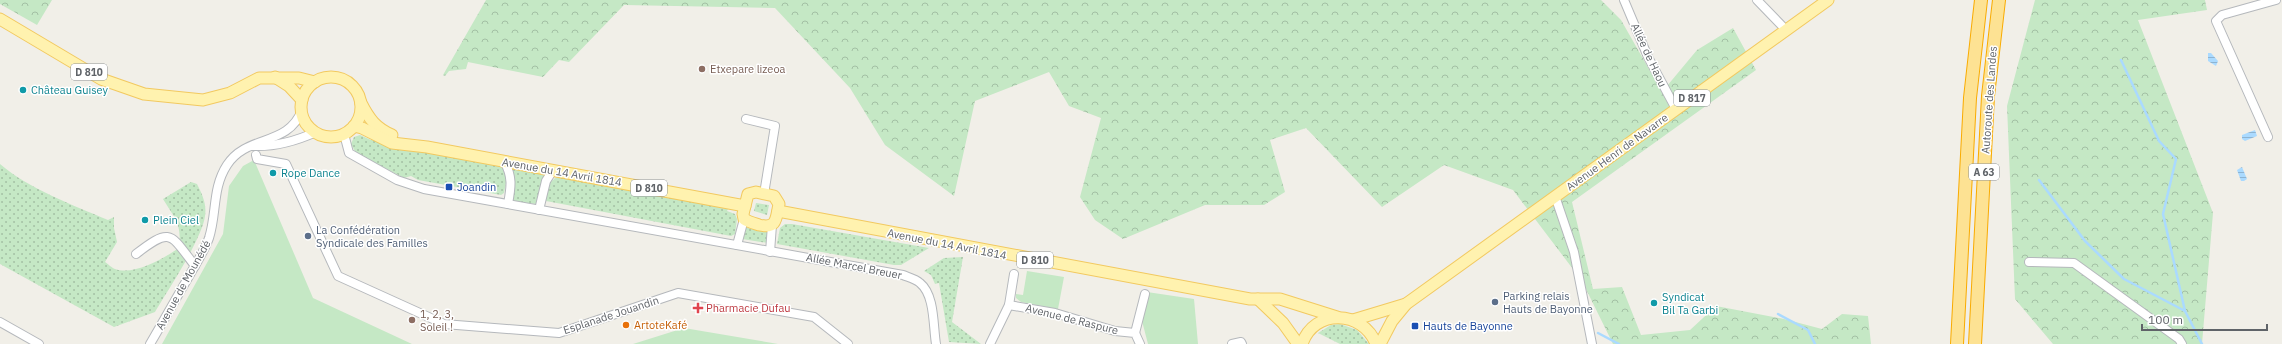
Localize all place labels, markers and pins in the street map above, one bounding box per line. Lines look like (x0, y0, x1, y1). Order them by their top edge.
place label: Etxepare lizeoa (710, 62, 786, 76)
marker: Etxepare lizeoa (697, 64, 707, 74)
place label: Château Guisey (31, 83, 109, 97)
marker: Château Guisey (18, 85, 28, 95)
place label: Rope Dance (281, 166, 340, 180)
marker: Rope Dance (268, 168, 278, 178)
place label: Joandin (457, 180, 496, 194)
marker: Joandin (444, 182, 454, 192)
place label: Plein Ciel (153, 213, 199, 227)
marker: Plein Ciel (140, 215, 150, 225)
place label: La Confédération Syndicale des Familles (316, 223, 428, 250)
marker: La Confédération Syndicale des Familles (303, 231, 313, 241)
place label: Parking relais Hauts de Bayonne (1503, 289, 1593, 316)
place label: Syndicat Bil Ta Garbi (1662, 290, 1718, 317)
marker: Parking relais Hauts de Bayonne (1490, 297, 1500, 307)
marker: Syndicat Bil Ta Garbi (1649, 298, 1659, 308)
place label: Pharmacie Dufau (706, 301, 791, 315)
marker: Pharmacie Dufau (693, 303, 703, 313)
place label: 1, 2, 3, Soleil ! (420, 307, 454, 334)
marker: 1, 2, 3, Soleil ! (407, 315, 417, 325)
place label: ArtoteKafé (634, 318, 687, 332)
place label: Hauts de Bayonne (1423, 319, 1513, 333)
marker: ArtoteKafé (621, 320, 631, 330)
marker: Hauts de Bayonne (1410, 321, 1420, 331)

